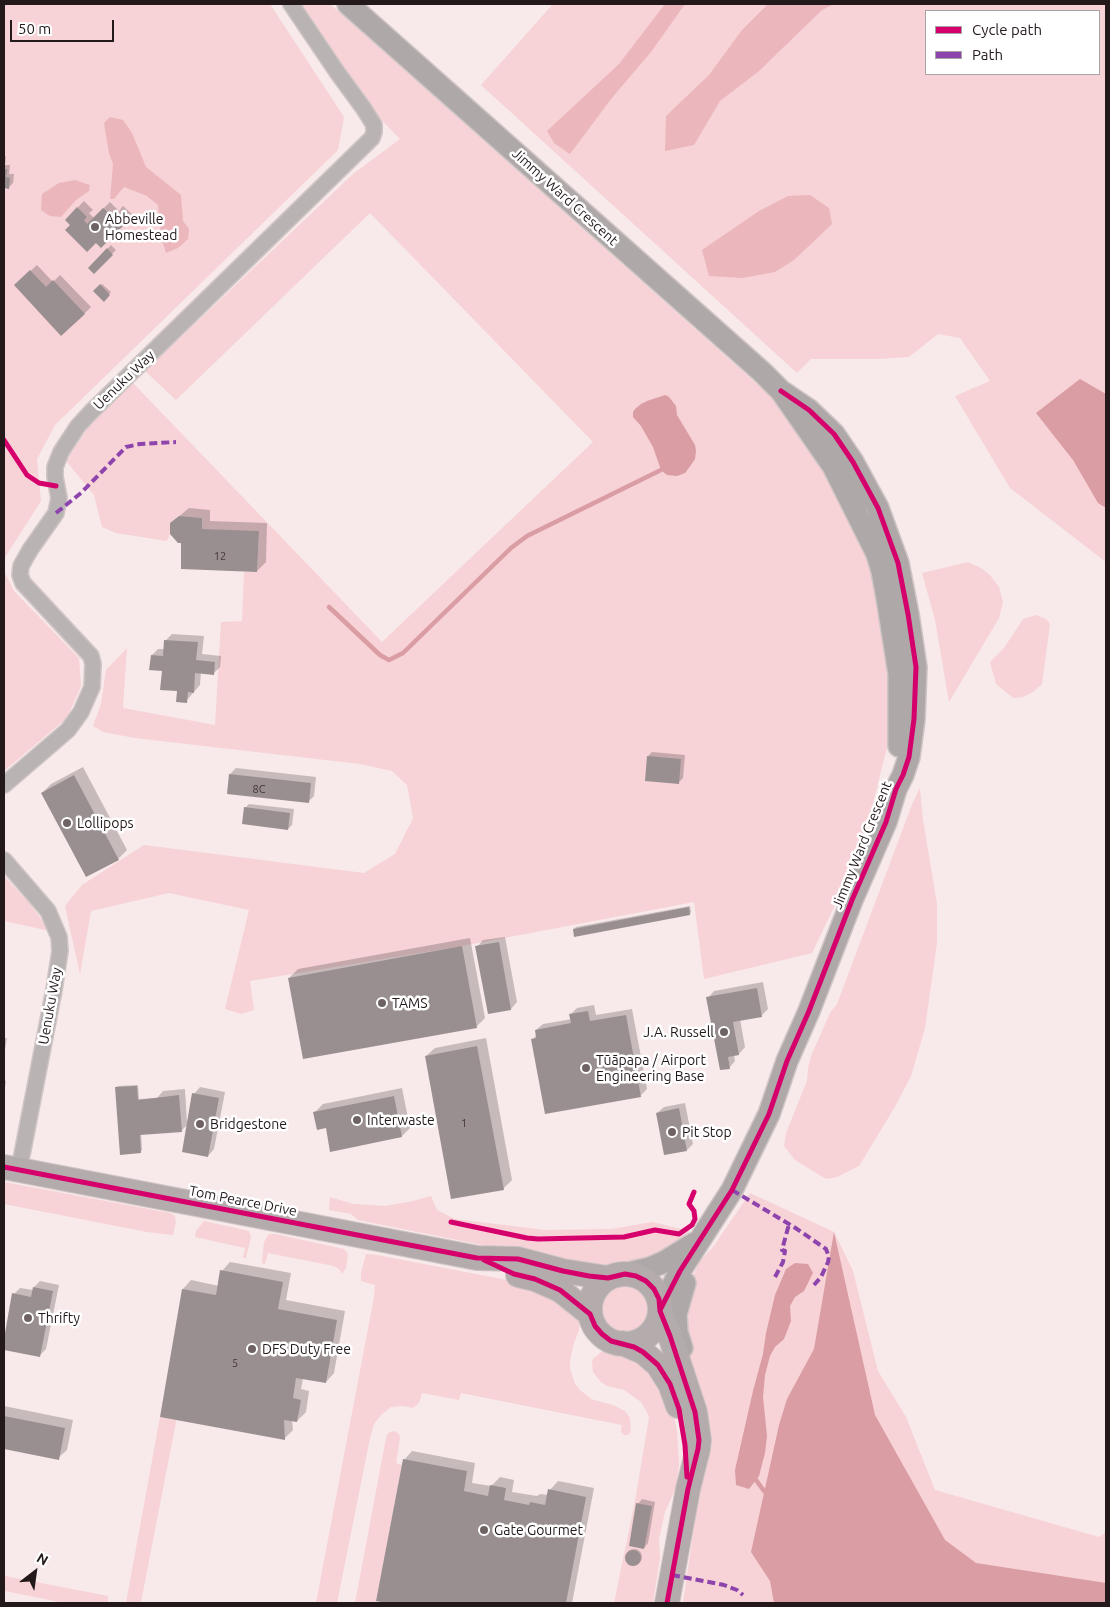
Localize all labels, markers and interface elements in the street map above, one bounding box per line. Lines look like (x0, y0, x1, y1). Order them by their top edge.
scale bar (12, 10, 116, 42)
legend (925, 10, 1100, 75)
text: 50 m (18, 20, 51, 37)
text: Cycle path (972, 21, 1042, 38)
text: Path (972, 46, 1003, 63)
street label: Jimmy Ward Crescent (509, 145, 621, 249)
place label: Abbeville Homestead (105, 211, 177, 243)
marker: Abbeville Homestead (89, 221, 101, 233)
street label: Uenuku Way (90, 347, 158, 413)
house number: 12 (214, 549, 226, 563)
street label: Jimmy Ward Crescent (829, 779, 895, 911)
house number: 8C (253, 782, 265, 796)
place label: Lollipops (77, 815, 134, 831)
marker: Lollipops (61, 817, 73, 829)
street label: Uenuku Way (35, 966, 65, 1046)
place label: TAMS (392, 995, 428, 1011)
marker: TAMS (376, 997, 388, 1009)
place label: J.A. Russell (643, 1024, 714, 1040)
marker: J.A. Russell (718, 1026, 730, 1038)
place label: Tūāpapa / Airport Engineering Base (596, 1052, 706, 1084)
marker: Tūāpapa / Airport Engineering Base (580, 1062, 592, 1074)
place label: Interwaste (367, 1112, 435, 1128)
marker: Interwaste (351, 1114, 363, 1126)
place label: Bridgestone (210, 1116, 287, 1132)
house number: 1 (461, 1116, 467, 1130)
marker: Bridgestone (194, 1118, 206, 1130)
place label: Pit Stop (682, 1124, 732, 1140)
marker: Pit Stop (666, 1126, 678, 1138)
street label: Tom Pearce Drive (188, 1182, 298, 1220)
place label: Thrifty (38, 1310, 80, 1326)
marker: Thrifty (22, 1312, 34, 1324)
place label: DFS Duty Free (262, 1341, 351, 1357)
marker: DFS Duty Free (246, 1343, 258, 1355)
house number: 5 (232, 1356, 238, 1370)
place label: Gate Gourmet (494, 1522, 583, 1538)
marker: Gate Gourmet (478, 1524, 490, 1536)
north arrow (10, 1547, 60, 1597)
text: N (34, 1549, 51, 1569)

